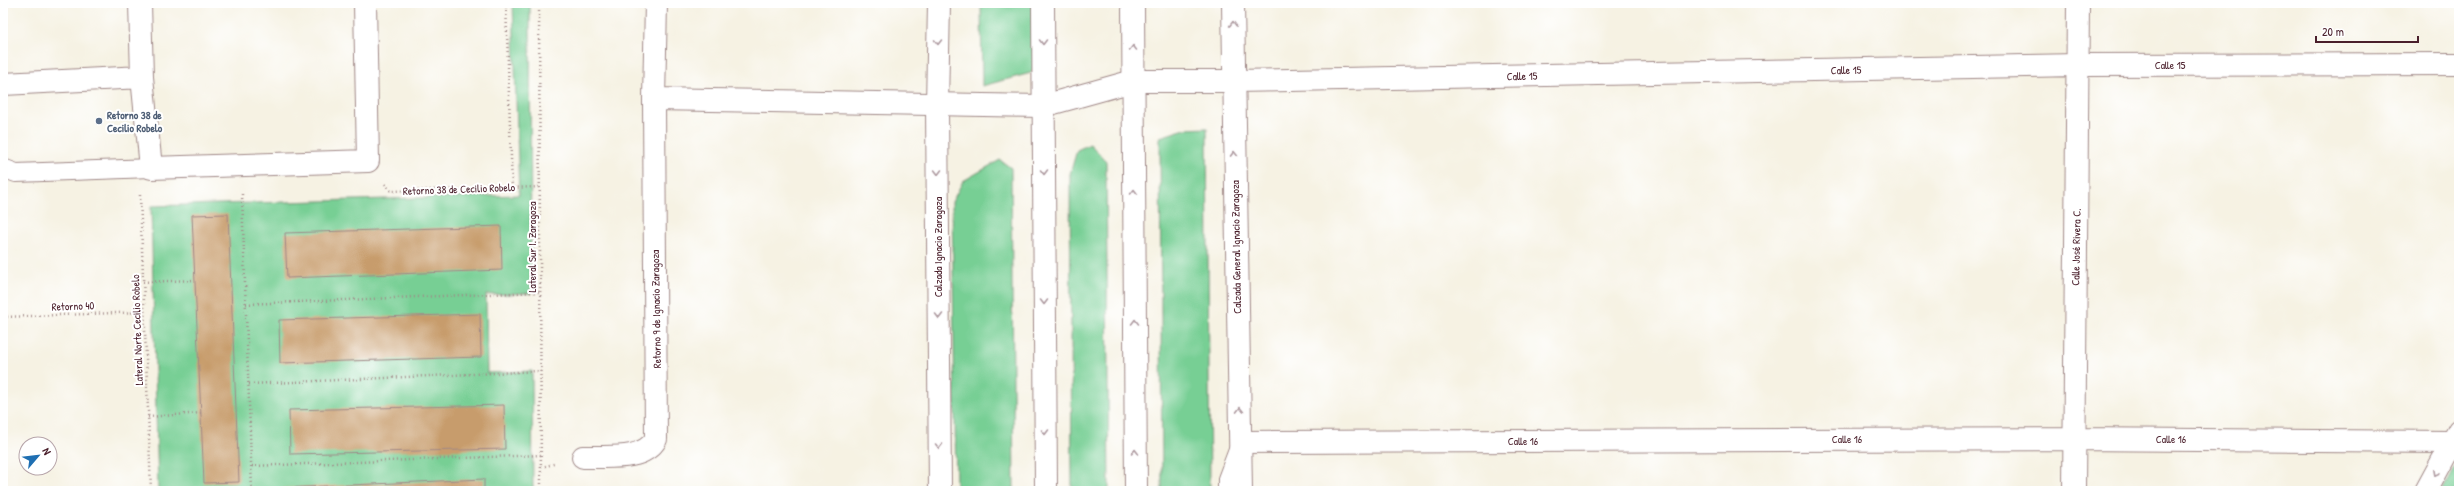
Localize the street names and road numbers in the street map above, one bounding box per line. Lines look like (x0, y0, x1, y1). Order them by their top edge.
street label: Calle 15 (2155, 58, 2186, 72)
street label: Calle 15 (1831, 63, 1862, 77)
street label: Calle 15 (1507, 69, 1538, 83)
street label: Calzada General Ignacio Zaragoza (1228, 179, 1244, 314)
street label: Retorno 38 de Cecilio Robelo (403, 180, 516, 198)
street label: Calzada Ignacio Zaragoza (931, 196, 945, 297)
street label: Lateral Sur I. Zaragoza (525, 201, 539, 293)
street label: Calle José Rivera C. (2068, 208, 2084, 286)
street label: Retorno 9 de Ignacio Zaragoza (648, 249, 664, 369)
street label: Lateral Norte Cecilio Robelo (128, 274, 146, 386)
street label: Retorno 40 (51, 298, 95, 314)
street label: Calle 16 (1832, 432, 1863, 446)
street label: Calle 16 (2156, 432, 2187, 446)
street label: Calle 16 (1508, 434, 1539, 448)

